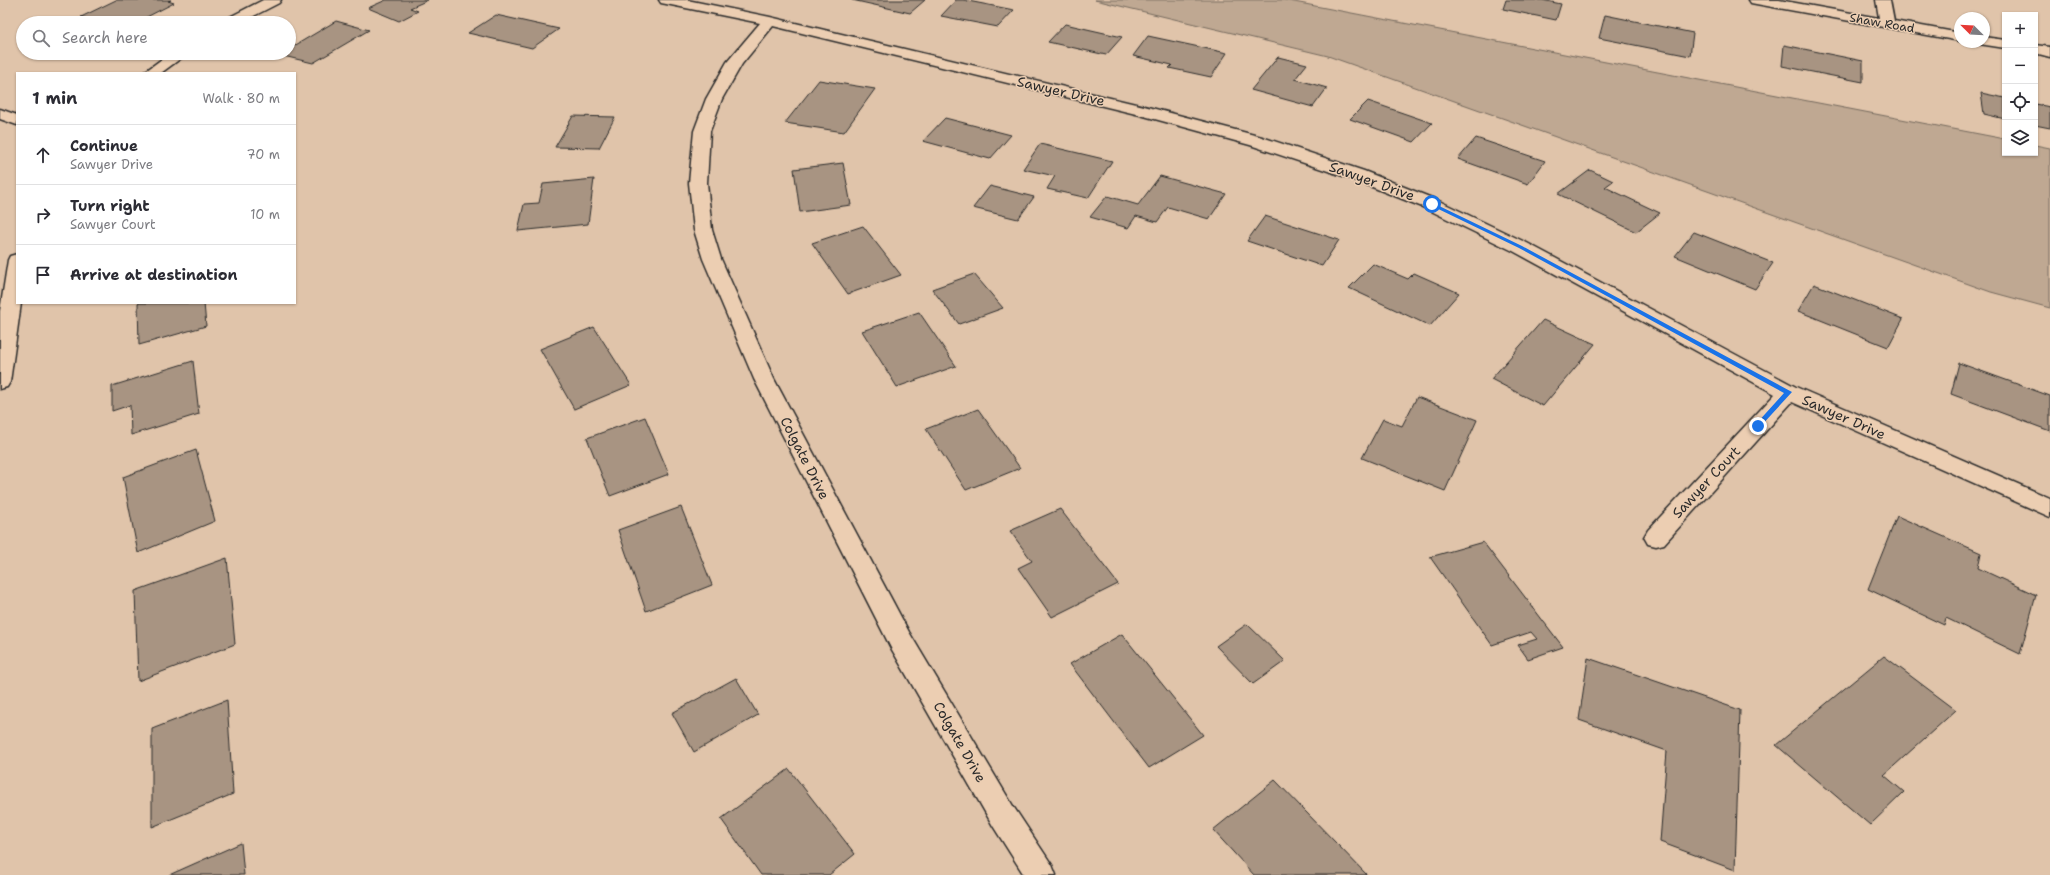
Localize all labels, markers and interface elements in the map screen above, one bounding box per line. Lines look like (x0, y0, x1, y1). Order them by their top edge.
street label: Shaw Road (1848, 9, 1916, 37)
north arrow (1954, 12, 1990, 48)
map controls (2002, 12, 2038, 156)
button: + (2002, 12, 2038, 48)
search box (16, 16, 296, 60)
icon: search (30, 27, 52, 49)
text: Search here (62, 28, 148, 48)
button: − (2002, 48, 2038, 84)
street label: Sawyer Drive (1015, 72, 1107, 110)
button: locate (2002, 84, 2038, 120)
text: 1 min (32, 87, 77, 109)
text: Walk · 80 m (202, 90, 280, 107)
button: layers (2002, 120, 2038, 156)
text: Continue (70, 136, 138, 156)
icon: ahead (32, 144, 54, 166)
text: 70 m (246, 146, 280, 163)
text: Sawyer Drive (70, 156, 153, 173)
street label: Sawyer Drive (1327, 157, 1417, 205)
route start (1423, 195, 1441, 213)
text: Turn right (70, 196, 150, 216)
icon: right (32, 204, 54, 226)
text: 10 m (250, 206, 280, 223)
text: Sawyer Court (70, 216, 156, 233)
icon: arrive (32, 264, 54, 286)
text: Arrive at destination (70, 265, 238, 285)
street label: Sawyer Drive (1799, 391, 1889, 443)
street label: Colgate Drive (776, 414, 834, 502)
route end (1749, 417, 1767, 435)
street label: Sawyer Court (1668, 442, 1744, 522)
street label: Colgate Drive (930, 698, 990, 786)

